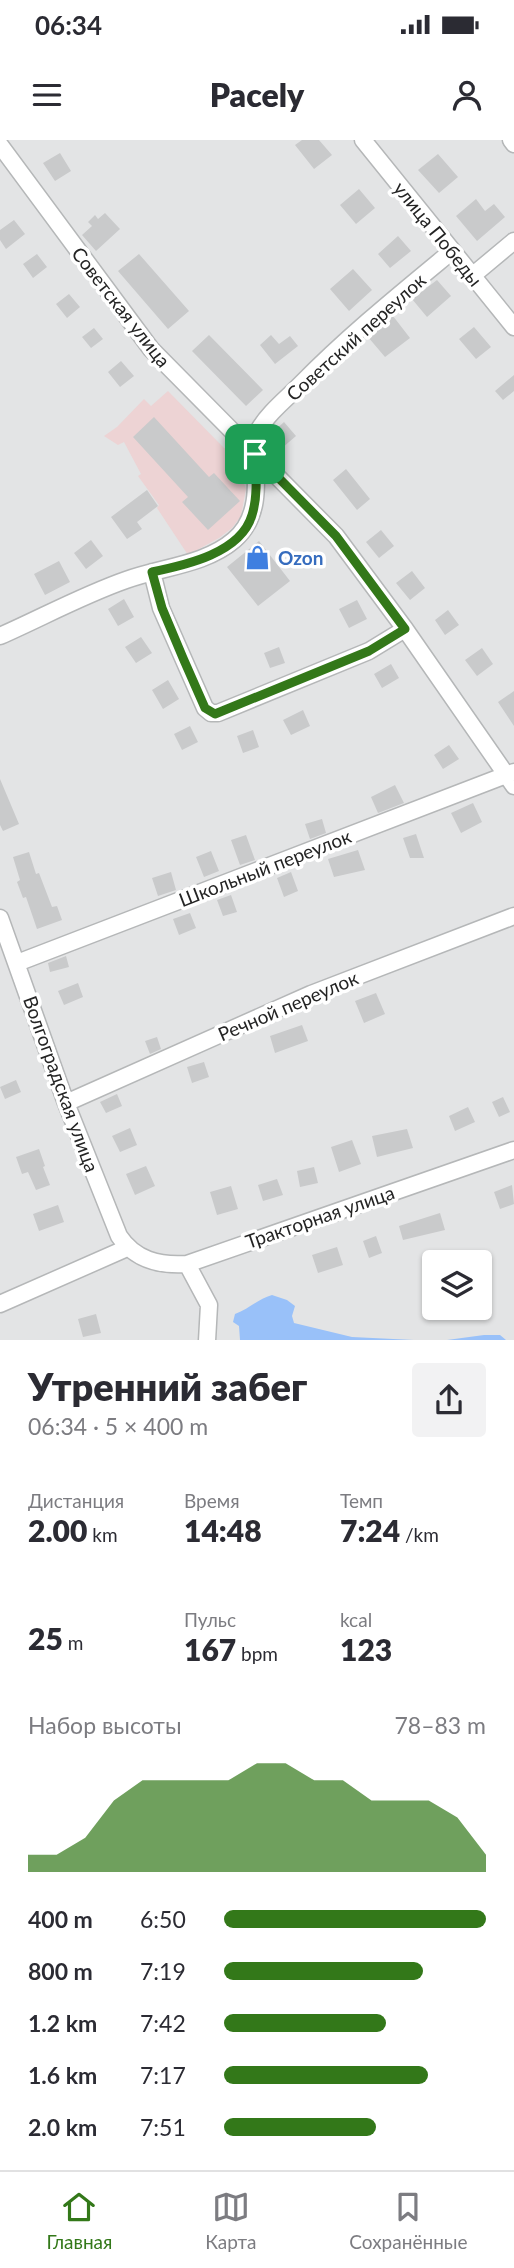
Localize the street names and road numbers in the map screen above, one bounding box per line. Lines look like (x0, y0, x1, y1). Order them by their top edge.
street label: улица Победы (389, 177, 488, 291)
street label: Советская улица (67, 242, 175, 371)
street label: Советский переулок (281, 268, 430, 405)
street label: Школьный переулок (176, 824, 354, 911)
street label: Речной переулок (214, 966, 361, 1045)
street label: Волгоградская улица (19, 993, 104, 1175)
street label: Тракторная улица (242, 1180, 397, 1253)

